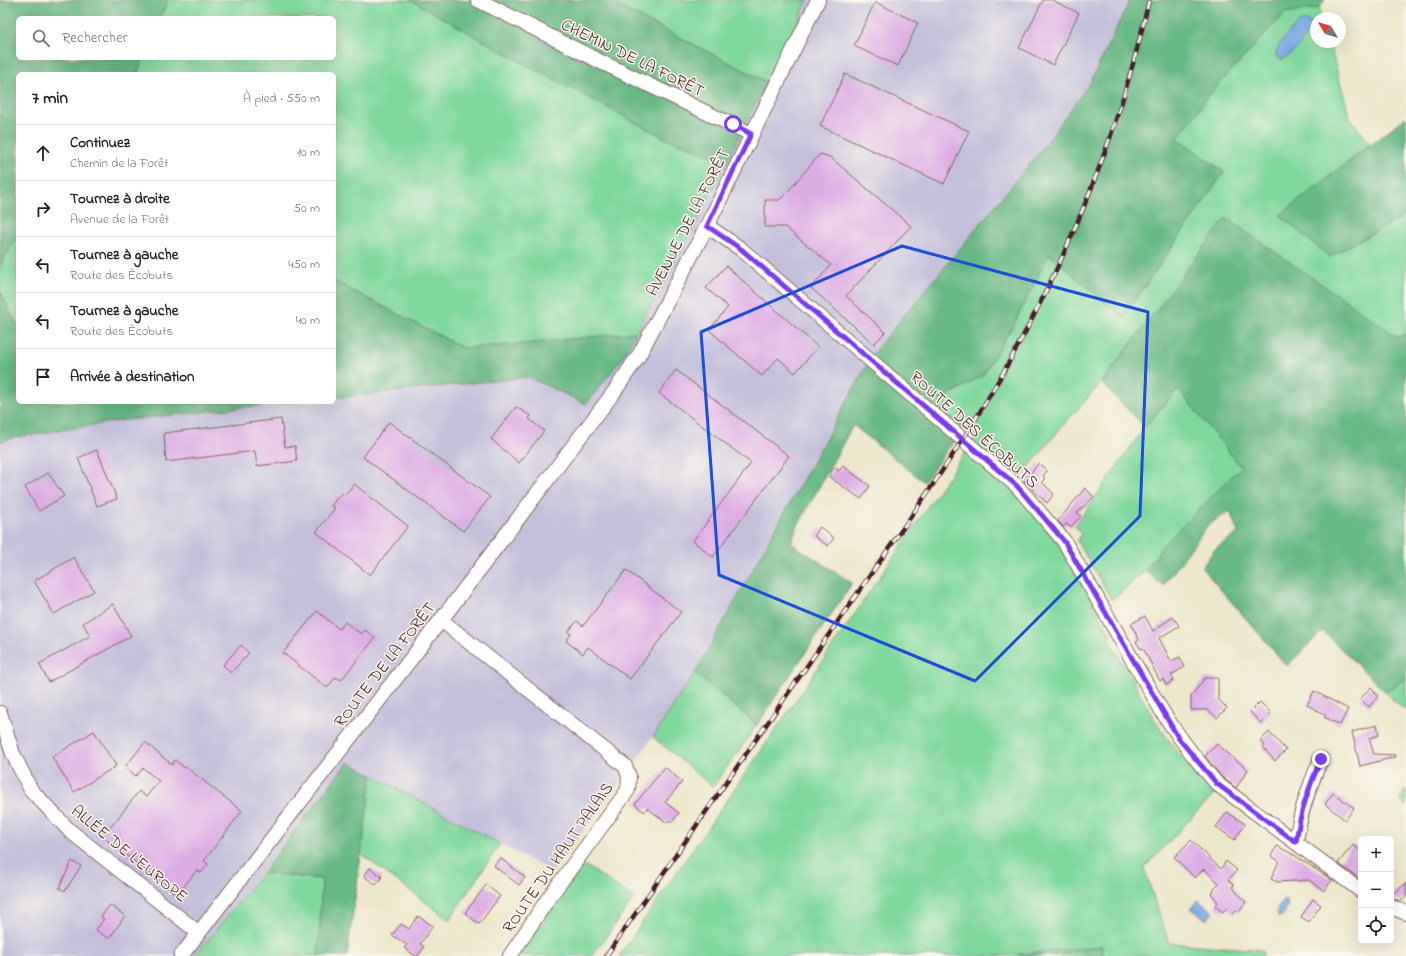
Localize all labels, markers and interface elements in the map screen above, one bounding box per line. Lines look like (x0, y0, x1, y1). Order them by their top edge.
north arrow (1310, 12, 1346, 48)
street label: CHEMIN DE LA FORÊT (556, 13, 709, 104)
search box (16, 16, 336, 60)
icon: search (30, 27, 52, 49)
text: Rechercher (62, 27, 127, 49)
text: 7 min (32, 86, 68, 111)
text: À pied · 550 m (243, 89, 320, 108)
route start (724, 115, 742, 133)
text: Continuez (70, 132, 130, 154)
icon: ahead (32, 142, 54, 164)
text: 10 m (297, 143, 320, 162)
street label: AVENUE DE LA FORÊT (640, 144, 737, 301)
text: Chemin de la Forêt (70, 154, 168, 173)
text: Tournez à droite (70, 188, 170, 210)
icon: right (32, 198, 54, 220)
text: 50 m (294, 199, 320, 218)
text: Avenue de la Forêt (70, 210, 169, 229)
text: Tournez à gauche (70, 244, 178, 266)
icon: left (32, 254, 54, 276)
text: 450 m (288, 255, 320, 274)
text: Route des Écobuts (70, 266, 173, 285)
text: Tournez à gauche (70, 300, 178, 322)
icon: left (32, 310, 54, 332)
text: 40 m (296, 311, 320, 330)
text: Route des Écobuts (70, 322, 173, 341)
street label: ROUTE DES ÉCOBUTS (904, 365, 1044, 495)
icon: arrive (32, 366, 54, 388)
text: Arrivée à destination (70, 366, 195, 388)
street label: ROUTE DE LA FORÊT (328, 597, 442, 733)
route end (1312, 750, 1330, 768)
street label: ROUTE DU HAUT PALAIS (497, 777, 620, 938)
street label: ALLÉE DE L'EUROPE (65, 799, 193, 909)
map controls (1358, 836, 1394, 944)
button: + (1358, 836, 1394, 872)
button: − (1358, 872, 1394, 908)
button: locate (1358, 908, 1394, 944)

